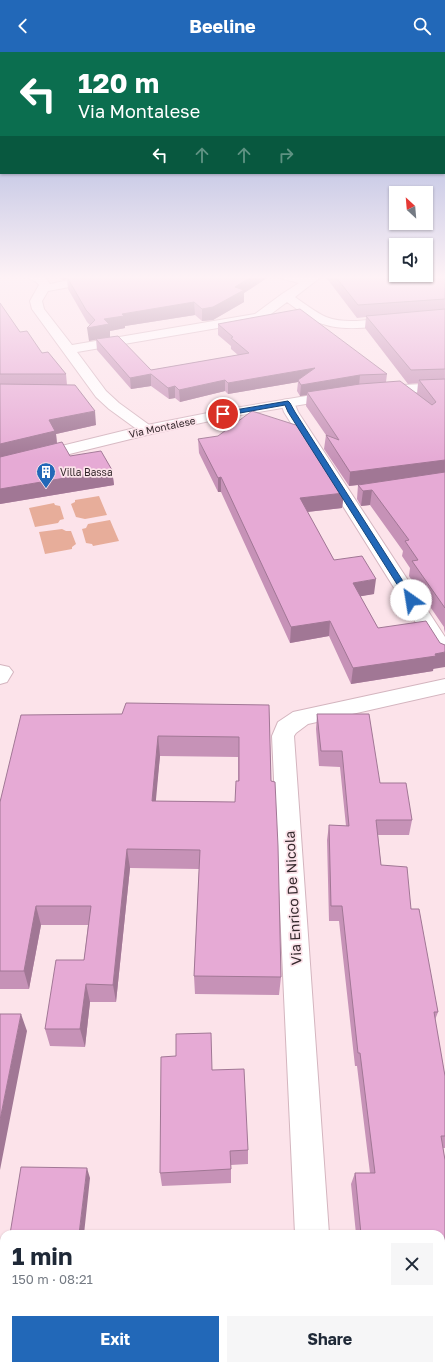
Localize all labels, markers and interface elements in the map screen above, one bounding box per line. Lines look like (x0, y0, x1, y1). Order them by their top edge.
icon: back (12, 15, 34, 37)
text: Beeline (189, 15, 256, 37)
icon: search (411, 15, 433, 37)
text: 120 m (78, 66, 159, 99)
icon: left (12, 68, 64, 120)
text: Via Montalese (78, 100, 200, 122)
icon: left (149, 144, 171, 166)
icon: ahead (191, 144, 213, 166)
icon: ahead (233, 144, 255, 166)
icon: right (275, 144, 297, 166)
north arrow (389, 186, 433, 230)
map controls (389, 186, 433, 282)
button: sound (389, 238, 433, 282)
pin (206, 397, 240, 431)
icon: arrive (212, 403, 234, 425)
street label: Via Montalese (128, 414, 197, 440)
building icon: Villa Bassa (35, 461, 57, 489)
place label: Villa Bassa (60, 466, 113, 478)
position arrow (390, 579, 432, 621)
street label: Via Enrico De Nicola (280, 830, 305, 966)
text: 1 min (12, 1241, 72, 1270)
button: close (391, 1243, 433, 1285)
text: 150 m · 08:21 (12, 1271, 93, 1287)
button: Exit (12, 1316, 219, 1362)
button: Share (227, 1316, 433, 1362)

